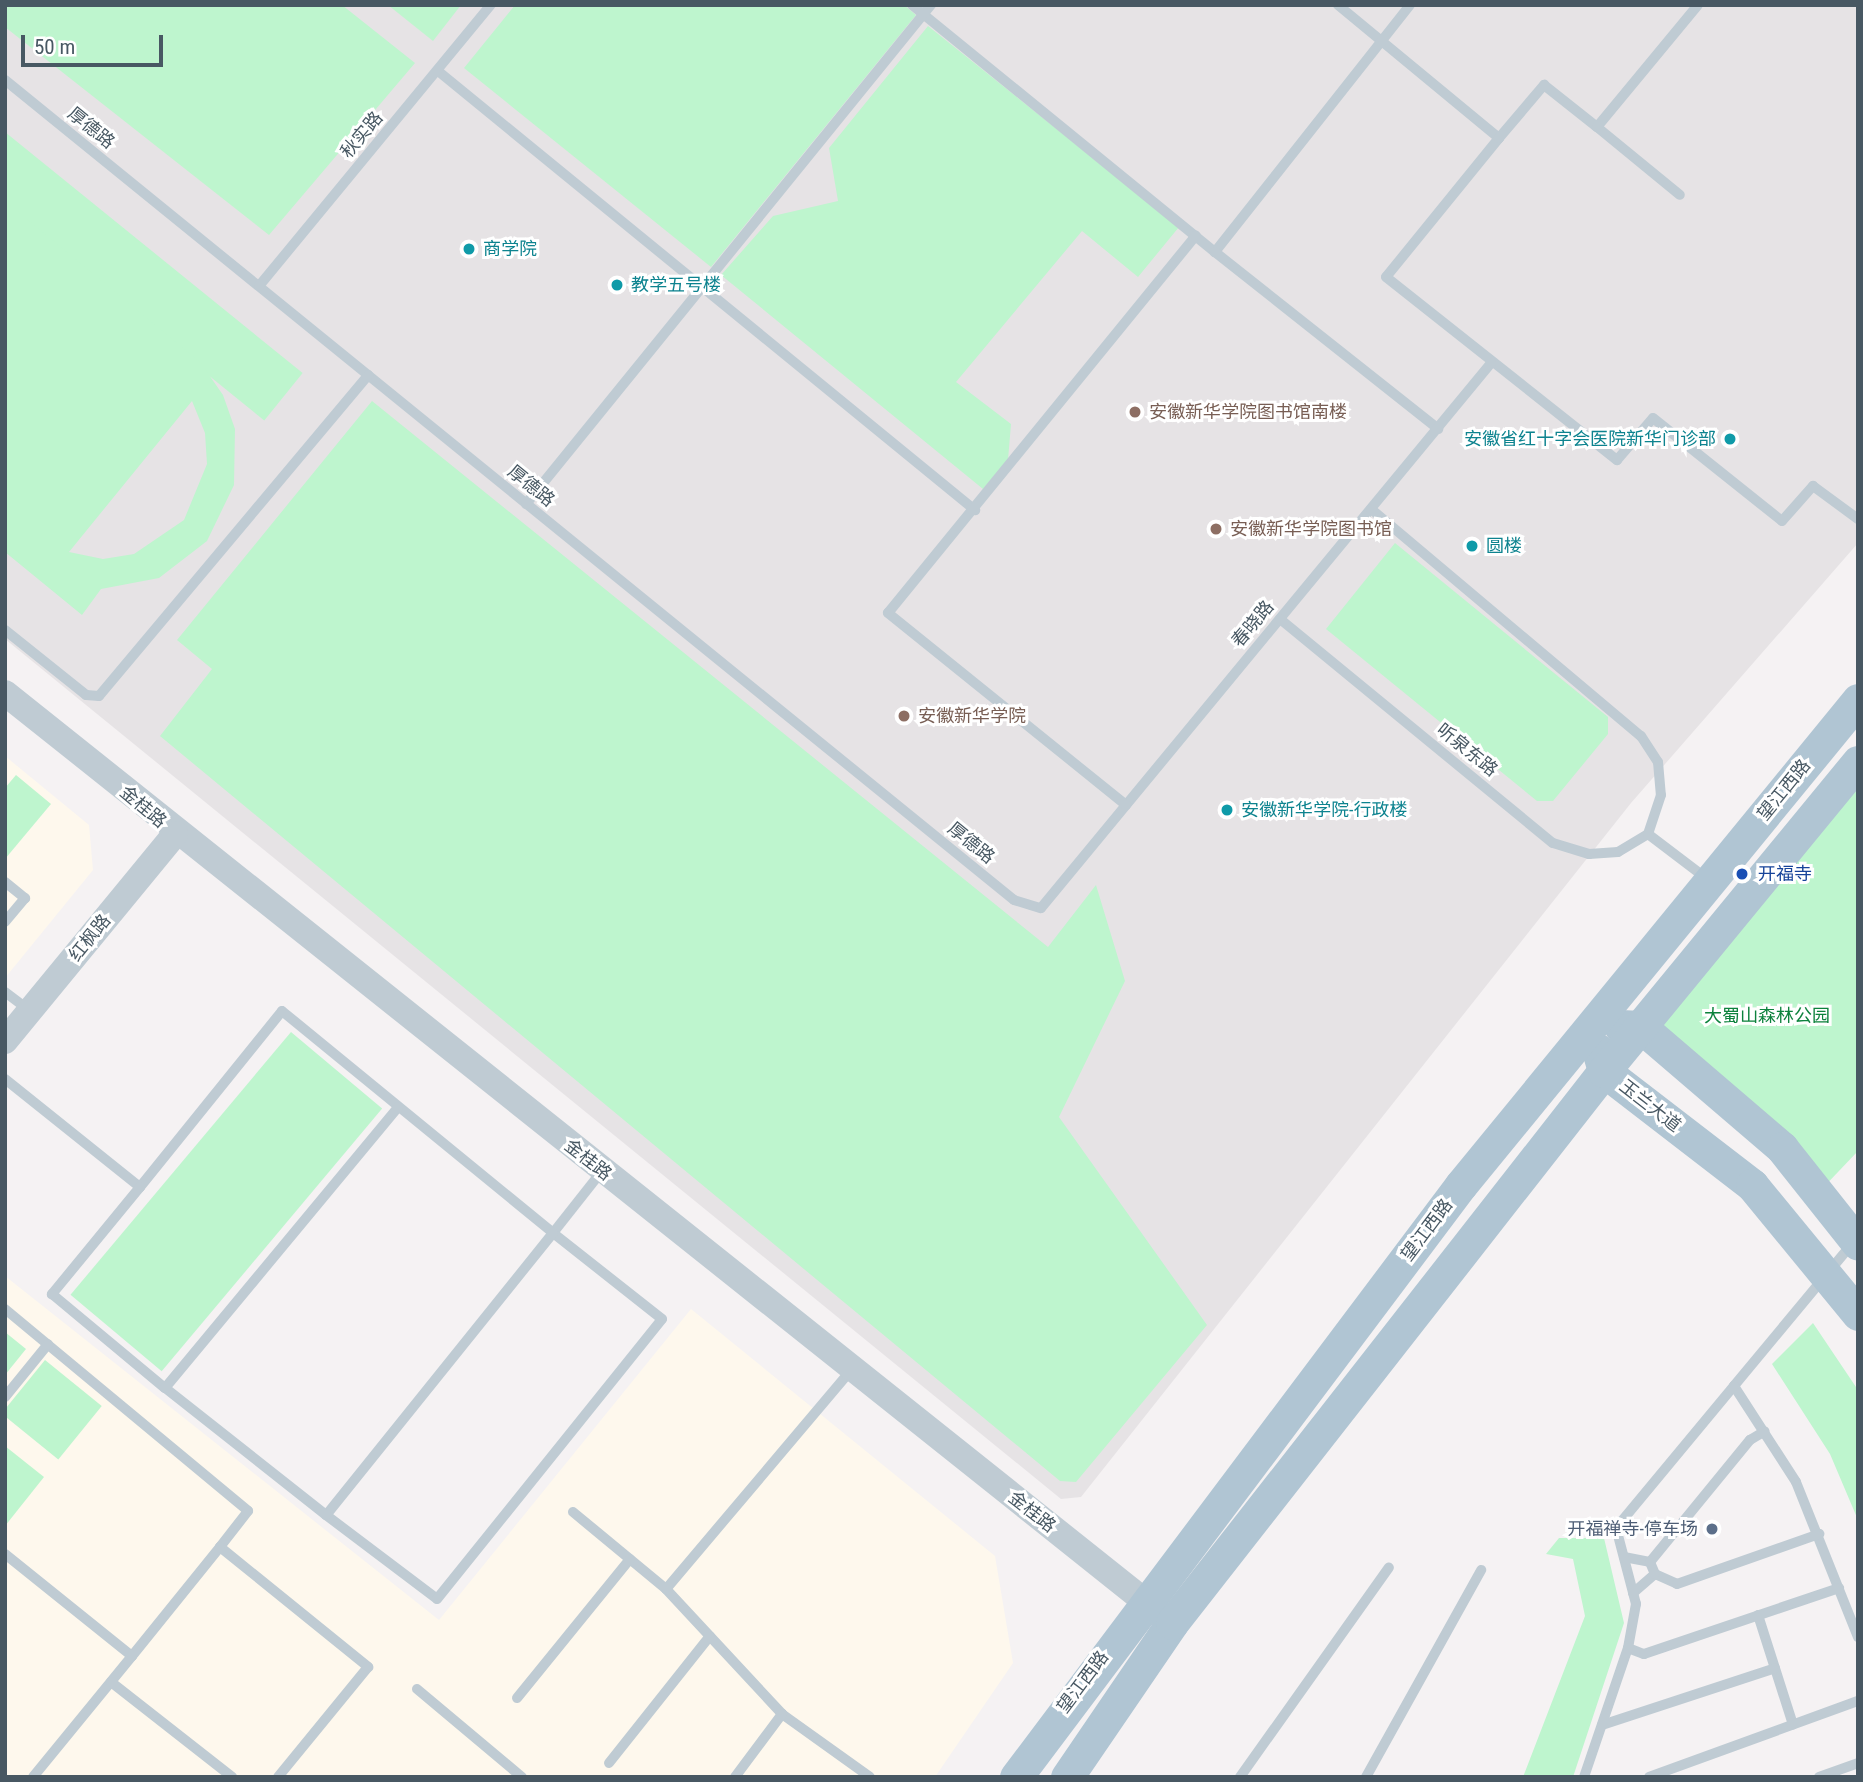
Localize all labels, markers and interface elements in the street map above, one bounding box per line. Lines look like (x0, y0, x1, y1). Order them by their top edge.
scale bar (24, 21, 166, 65)
text: 50 m (34, 35, 75, 59)
street label: 厚德路 (63, 103, 119, 153)
street label: 秋实路 (336, 107, 388, 163)
place label: 商学院 (483, 238, 537, 260)
marker: 商学院 (461, 241, 477, 257)
place label: 教学五号楼 (631, 274, 721, 296)
marker: 教学五号楼 (609, 277, 625, 293)
place label: 安徽新华学院图书馆南楼 (1149, 401, 1347, 423)
marker: 安徽新华学院图书馆南楼 (1127, 404, 1143, 420)
place label: 安徽省红十字会医院新华门诊部 (1464, 428, 1716, 450)
marker: 安徽省红十字会医院新华门诊部 (1722, 431, 1738, 447)
street label: 厚德路 (503, 461, 559, 511)
place label: 安徽新华学院图书馆 (1230, 518, 1392, 540)
marker: 安徽新华学院图书馆 (1208, 521, 1224, 537)
place label: 圆楼 (1486, 535, 1522, 557)
marker: 圆楼 (1464, 538, 1480, 554)
street label: 春晓路 (1227, 596, 1279, 652)
place label: 安徽新华学院 (918, 705, 1026, 727)
marker: 安徽新华学院 (896, 708, 912, 724)
street label: 听泉东路 (1432, 719, 1502, 781)
street label: 望江西路 (1753, 755, 1815, 825)
street label: 金桂路 (115, 781, 171, 833)
place label: 安徽新华学院-行政楼 (1241, 799, 1407, 821)
marker: 安徽新华学院-行政楼 (1219, 802, 1235, 818)
street label: 厚德路 (943, 818, 999, 868)
place label: 开福寺 (1758, 863, 1812, 885)
marker: 开福寺 (1732, 864, 1752, 884)
street label: 红枫路 (65, 910, 115, 966)
park label: 大蜀山森林公园 (1704, 1005, 1830, 1027)
street label: 玉兰大道 (1615, 1075, 1685, 1137)
street label: 金桂路 (560, 1135, 616, 1185)
street label: 望江西路 (1397, 1195, 1457, 1265)
street label: 金桂路 (1004, 1487, 1060, 1537)
place label: 开福禅寺-停车场 (1568, 1518, 1698, 1540)
marker: 开福禅寺-停车场 (1704, 1521, 1720, 1537)
street label: 望江西路 (1053, 1647, 1113, 1717)

